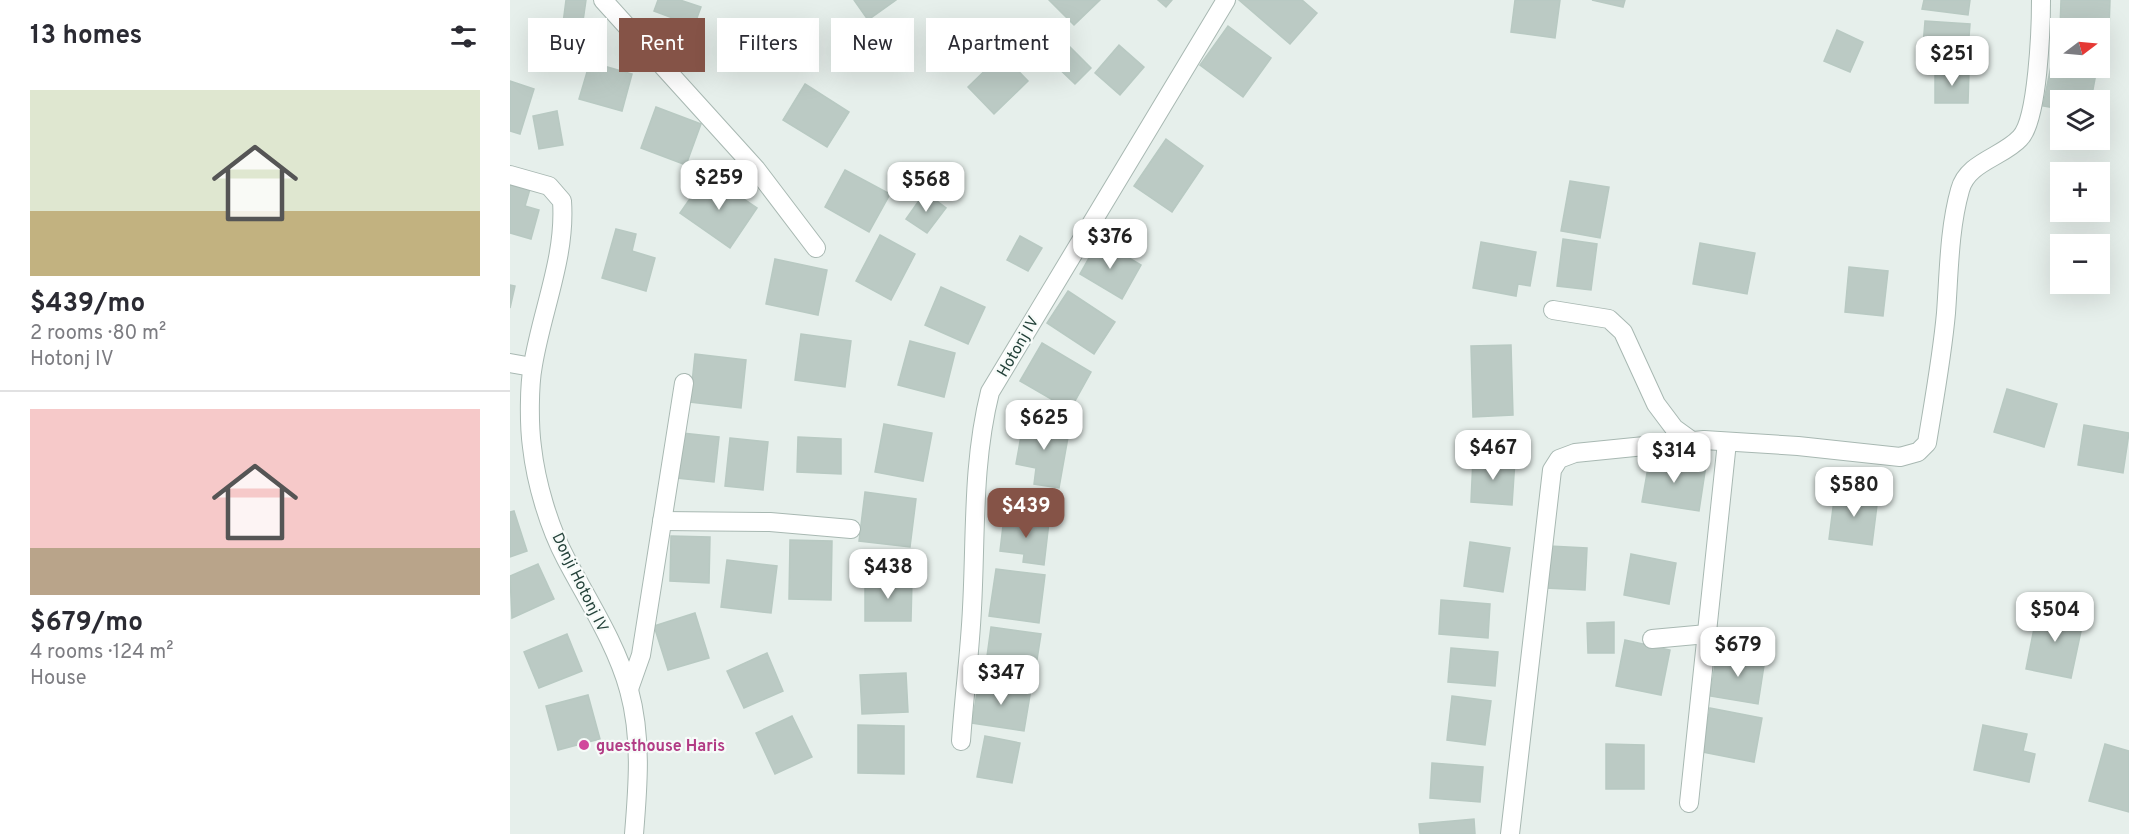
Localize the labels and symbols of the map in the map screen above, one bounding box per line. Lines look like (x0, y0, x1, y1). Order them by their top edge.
north arrow (2050, 18, 2110, 78)
pin: $251 (1916, 36, 1988, 87)
pin: $259 (683, 160, 755, 211)
pin: $568 (890, 162, 962, 213)
pin: $376 (1074, 219, 1146, 270)
street label: Hotonj IV (993, 313, 1044, 381)
pin: $625 (1008, 400, 1080, 451)
pin: $467 (1457, 430, 1529, 481)
pin: $314 (1638, 433, 1710, 484)
pin: $580 (1818, 467, 1890, 518)
pin: $439 (990, 488, 1062, 539)
street label: Donji Hotonj IV (547, 530, 612, 636)
pin: $438 (852, 549, 924, 600)
pin: $504 (2019, 592, 2091, 643)
pin: $679 (1702, 627, 1774, 678)
pin: $347 (965, 655, 1037, 706)
place label: guesthouse Haris (596, 737, 725, 757)
marker: guesthouse Haris (577, 738, 591, 752)

